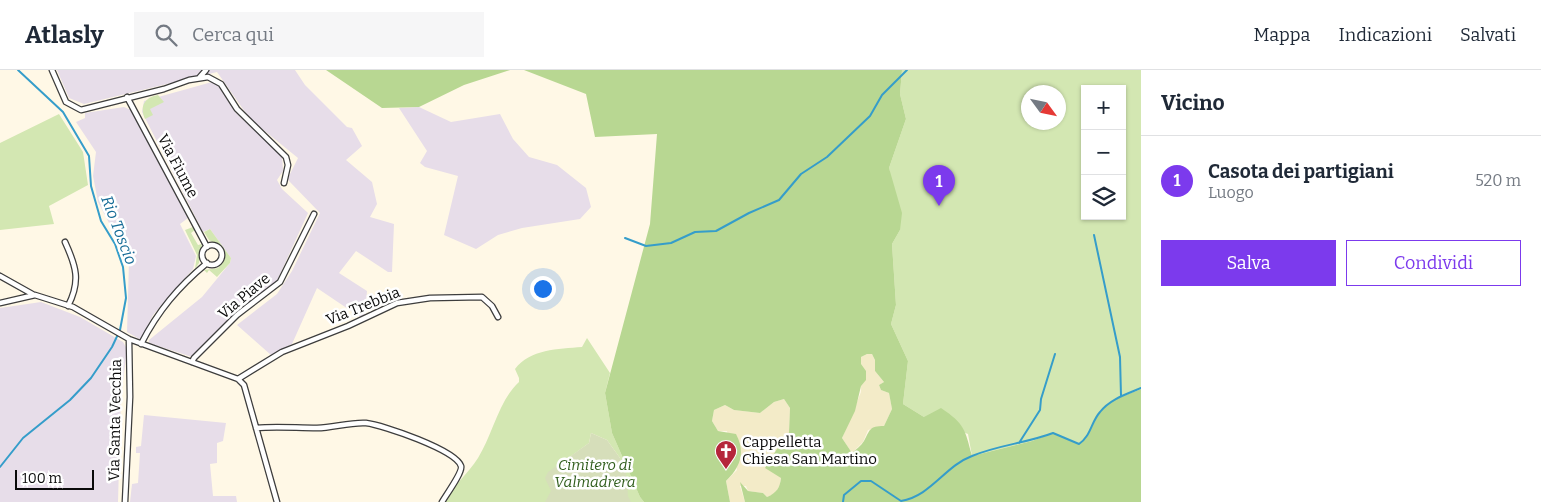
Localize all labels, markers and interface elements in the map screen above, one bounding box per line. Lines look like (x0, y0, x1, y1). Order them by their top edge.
search box (134, 12, 484, 57)
text: Atlasly (25, 21, 104, 49)
icon: search (152, 21, 180, 49)
text: Cerca qui (192, 23, 274, 46)
text: Mappa (1254, 24, 1310, 46)
text: Indicazioni (1338, 24, 1432, 46)
text: Salvati (1460, 24, 1516, 46)
north arrow (1021, 85, 1066, 130)
map controls (1081, 85, 1126, 220)
button: + (1081, 85, 1126, 130)
text: Vicino (1161, 90, 1225, 116)
button: − (1081, 130, 1126, 175)
street label: Via Fiume (154, 131, 202, 201)
text: Casota dei partigiani (1208, 160, 1394, 183)
pin: 1 (923, 165, 955, 206)
text: 1 (1174, 171, 1180, 190)
text: 520 m (1475, 171, 1521, 190)
button: layers (1081, 175, 1126, 220)
text: Luogo (1208, 183, 1254, 202)
water label: Rio Toscio (97, 193, 141, 267)
button: Salva (1161, 240, 1336, 286)
button: Condividi (1346, 240, 1521, 286)
street label: Via Piave (214, 269, 274, 323)
your location (530, 276, 556, 302)
street label: Via Trebbia (323, 283, 403, 329)
street label: Via Santa Vecchia (105, 359, 125, 481)
place label: Cappelletta Chiesa San Martino (742, 433, 877, 468)
church icon: Cappelletta Chiesa San Martino (714, 439, 738, 470)
park label: Cimitero di Valmadrera (554, 456, 636, 491)
scale bar (15, 467, 94, 490)
text: 100 m (22, 470, 62, 487)

